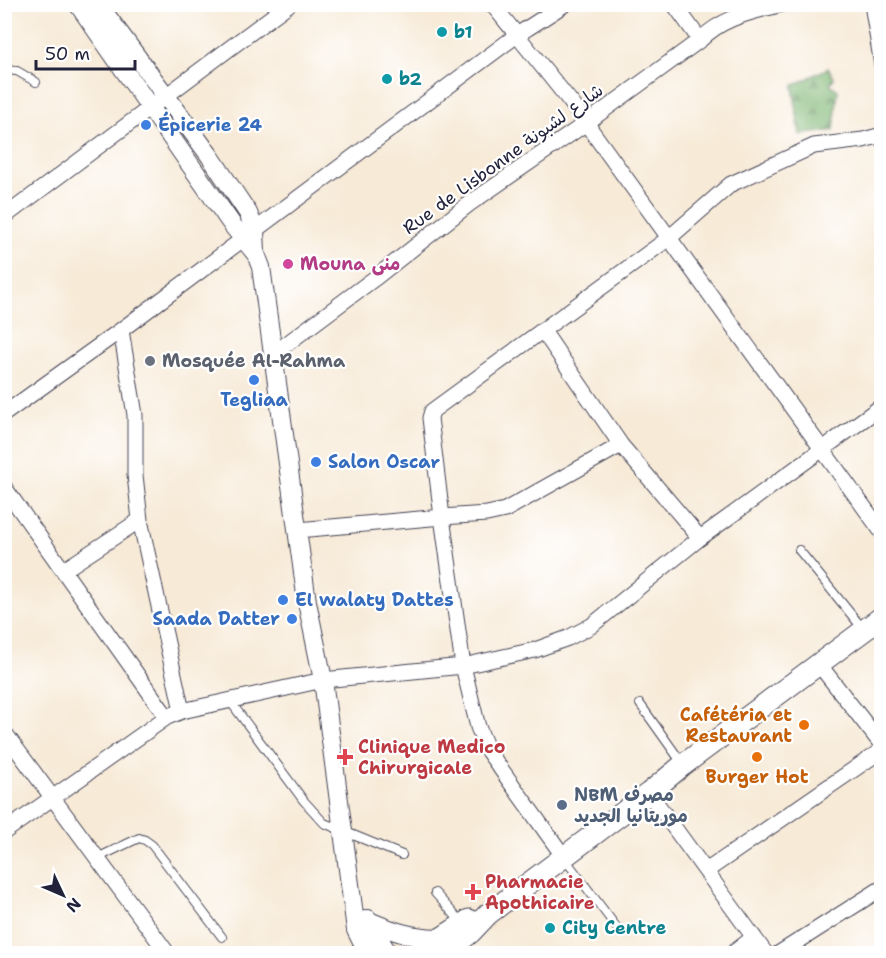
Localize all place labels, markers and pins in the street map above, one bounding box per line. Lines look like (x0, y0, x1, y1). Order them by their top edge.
place label: b1 (454, 20, 472, 44)
marker: b1 (435, 25, 449, 39)
place label: b2 (399, 67, 422, 91)
marker: b2 (380, 72, 394, 86)
place label: Épicerie 24 (158, 111, 263, 137)
marker: Épicerie 24 (139, 118, 153, 132)
place label: Mouna منى (300, 252, 400, 276)
marker: Mouna منى (281, 257, 295, 271)
place label: Mosquée Al-Rahma (162, 349, 346, 373)
marker: Mosquée Al-Rahma (143, 354, 157, 368)
marker: Tegliaa (247, 373, 261, 387)
place label: Tegliaa (220, 388, 289, 412)
place label: Salon Oscar (328, 450, 440, 474)
marker: Salon Oscar (309, 455, 323, 469)
place label: El walaty Dattes (295, 588, 454, 612)
marker: El walaty Dattes (276, 593, 290, 607)
place label: Saada Datter (152, 607, 280, 631)
marker: Saada Datter (285, 612, 299, 626)
place label: Cafétéria et Restaurant (680, 703, 792, 748)
marker: Cafétéria et Restaurant (797, 718, 811, 732)
place label: Clinique Medico Chirurgicale (358, 735, 505, 780)
marker: Clinique Medico Chirurgicale (336, 748, 354, 766)
marker: Burger Hot (750, 750, 764, 764)
place label: Burger Hot (706, 765, 809, 789)
place label: NBM مصرف موريتانيا الجديد (574, 783, 688, 828)
marker: NBM مصرف موريتانيا الجديد (555, 798, 569, 812)
place label: Pharmacie Apothicaire (485, 870, 595, 915)
marker: Pharmacie Apothicaire (466, 885, 480, 899)
place label: City Centre (562, 916, 666, 940)
marker: City Centre (543, 921, 557, 935)

